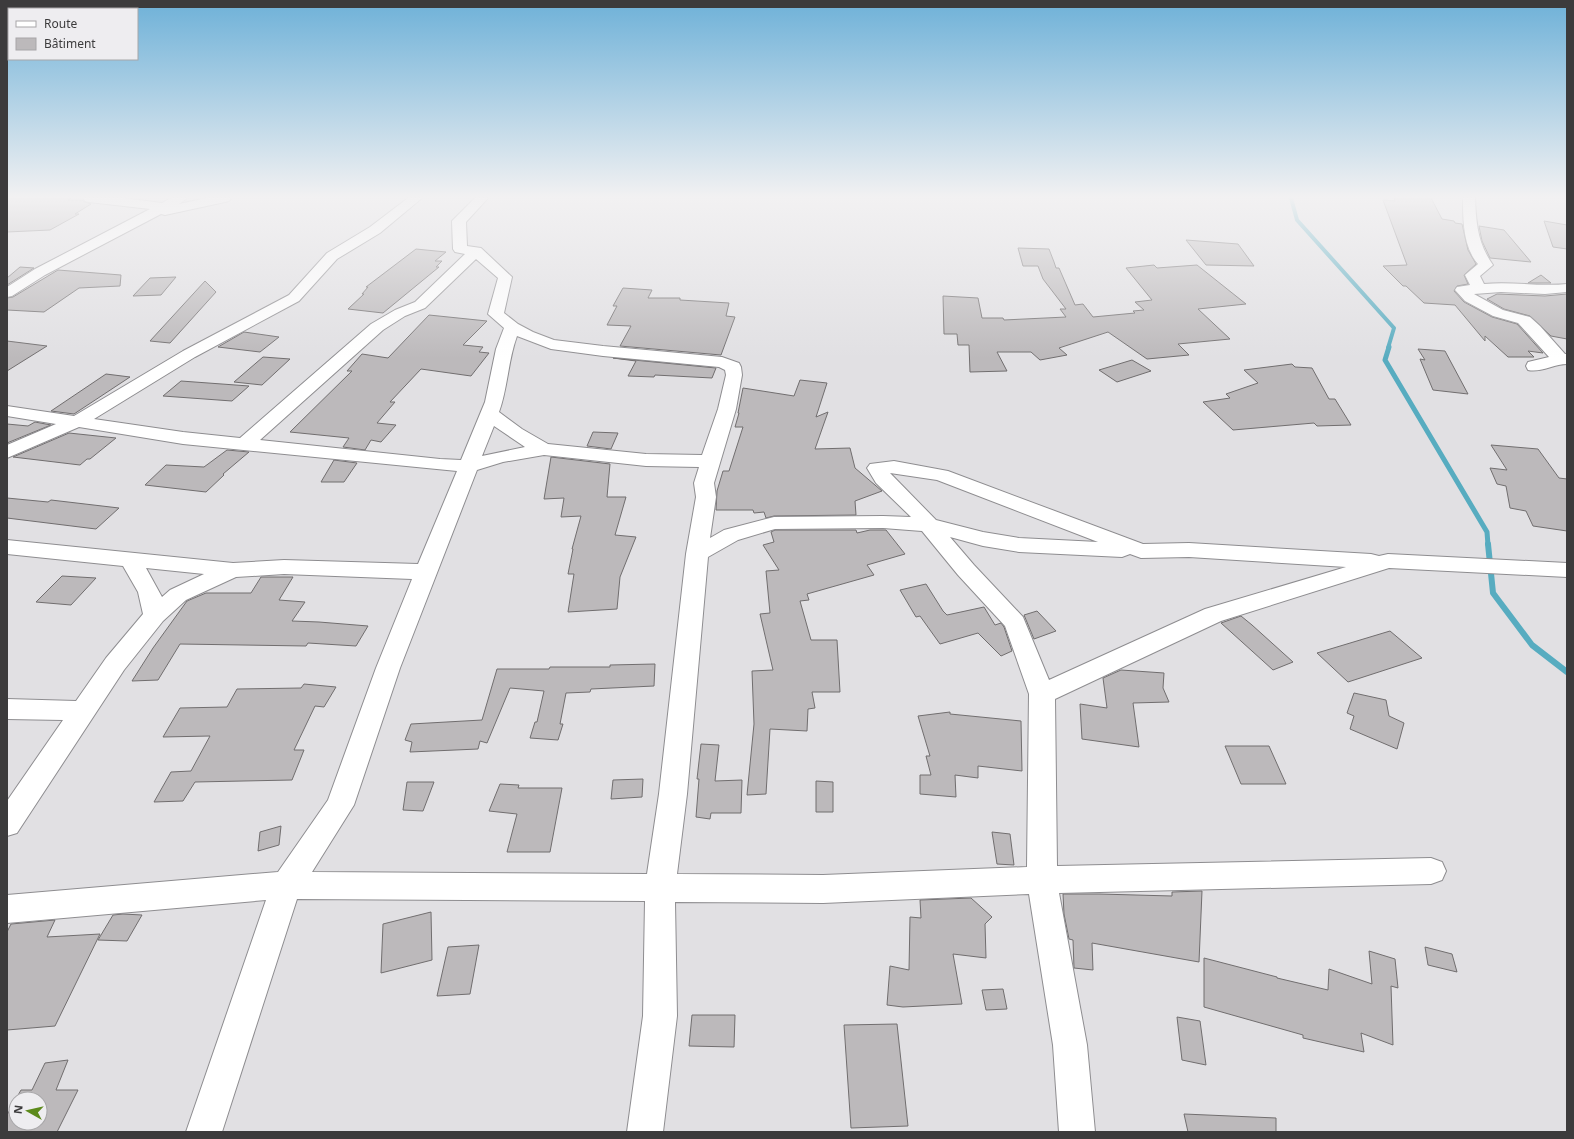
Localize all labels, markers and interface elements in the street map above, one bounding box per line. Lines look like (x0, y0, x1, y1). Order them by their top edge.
legend (8, 8, 138, 60)
text: Route (44, 15, 77, 32)
text: Bâtiment (44, 35, 96, 52)
north arrow (8, 1091, 48, 1131)
text: N (10, 1104, 26, 1115)

